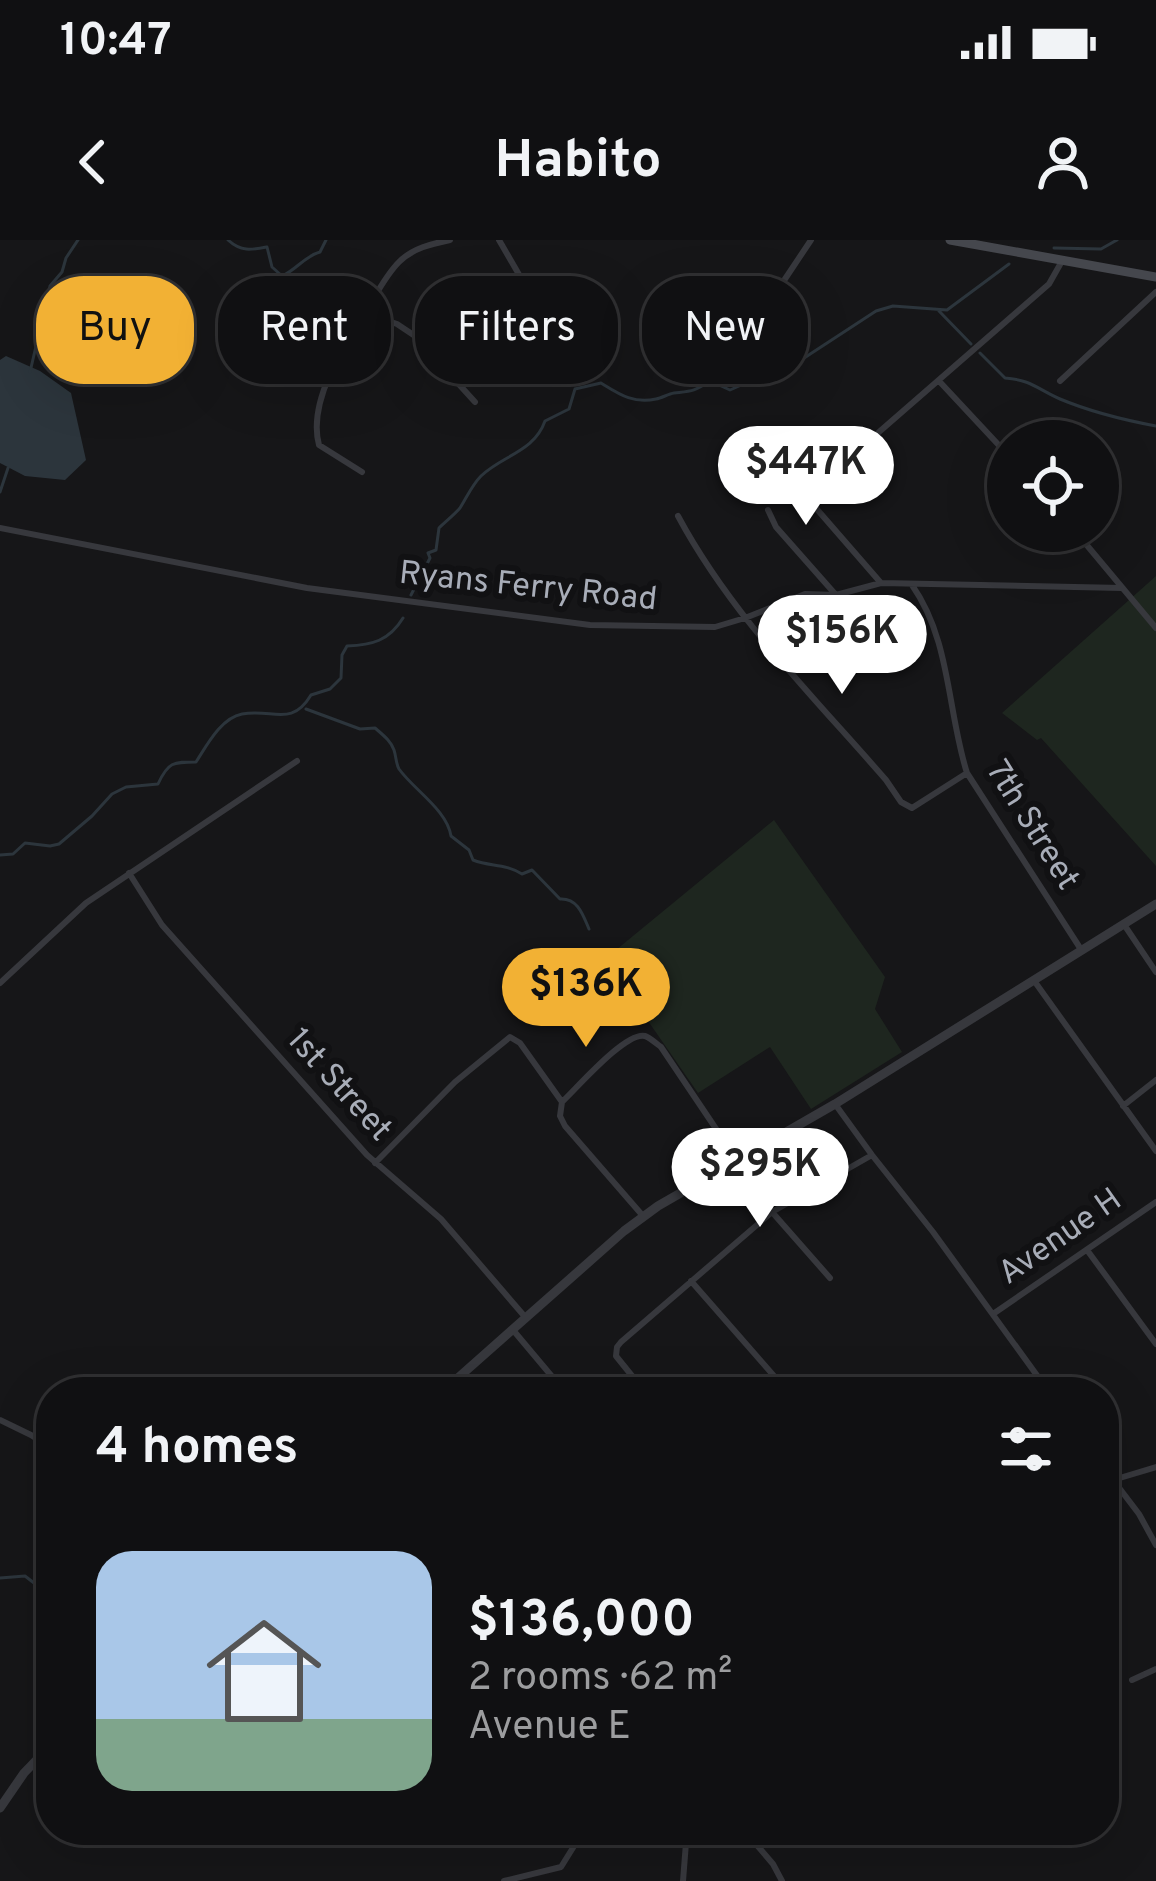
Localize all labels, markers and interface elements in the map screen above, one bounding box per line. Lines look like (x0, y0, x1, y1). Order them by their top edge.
text: 10:47 (60, 14, 172, 71)
text: Habito (494, 128, 662, 197)
icon: back (60, 129, 126, 195)
icon: person (1030, 129, 1096, 195)
chip: Buy (36, 276, 194, 384)
chip: Rent (218, 276, 391, 384)
chip: Filters (415, 276, 618, 384)
chip: New (642, 276, 808, 384)
map controls (987, 420, 1119, 552)
button: locate (987, 420, 1119, 552)
pin: $447K (722, 426, 890, 528)
text: $447K (745, 440, 867, 489)
street label: Ryans Ferry Road (397, 554, 659, 622)
pin: $156K (758, 595, 926, 697)
text: $156K (785, 609, 899, 658)
street label: 7th Street (975, 753, 1087, 899)
pin: $136K (502, 948, 670, 1050)
text: $136K (529, 962, 643, 1011)
street label: 1st Street (276, 1021, 400, 1151)
pin: $295K (676, 1128, 844, 1230)
text: $295K (699, 1142, 821, 1191)
street label: Avenue H (991, 1180, 1131, 1296)
icon: filters (993, 1416, 1059, 1482)
text: 4 homes (96, 1417, 298, 1482)
text: $136,000 (468, 1590, 695, 1655)
icon: home (192, 1599, 336, 1743)
text: 2 rooms · 62 m² (468, 1655, 732, 1704)
text: Avenue E (468, 1704, 631, 1753)

